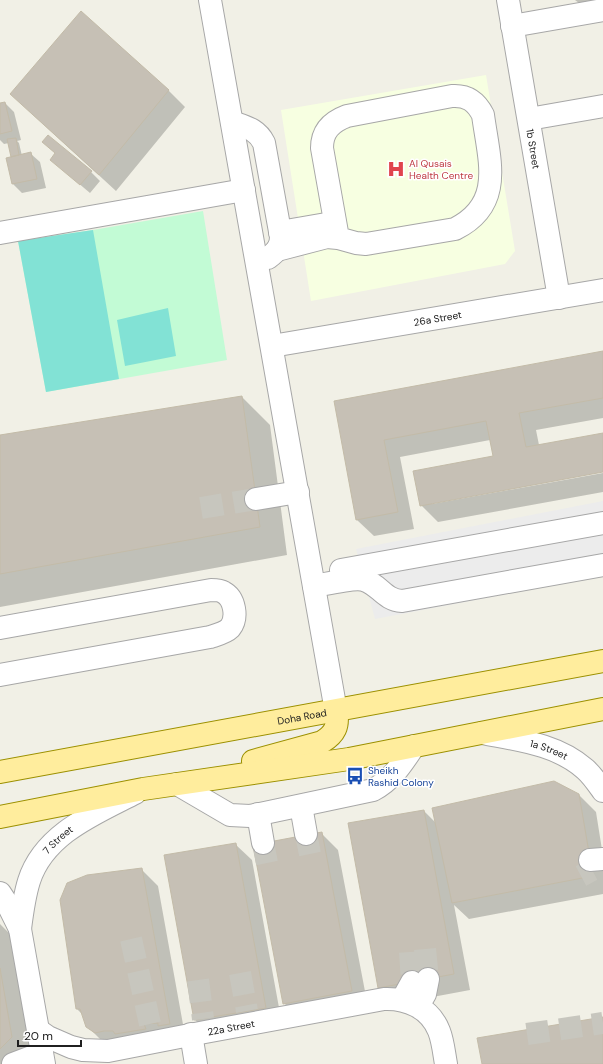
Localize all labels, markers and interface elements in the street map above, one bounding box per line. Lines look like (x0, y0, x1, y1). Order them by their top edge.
street label: 1b Street (524, 128, 543, 170)
place label: Al Qusais Health Centre (409, 157, 474, 182)
hospital icon: Al Qusais Health Centre (386, 159, 406, 179)
street label: 26a Street (413, 308, 463, 328)
street label: Doha Road (276, 706, 328, 727)
street label: 1a Street (529, 736, 570, 762)
place label: Sheikh Rashid Colony (368, 764, 434, 789)
bus stop icon: Sheikh Rashid Colony (345, 766, 365, 786)
street label: 7 Street (40, 822, 75, 856)
street label: 22a Street (206, 1016, 256, 1038)
scale bar (18, 1022, 81, 1048)
text: 20 m (24, 1028, 53, 1044)

